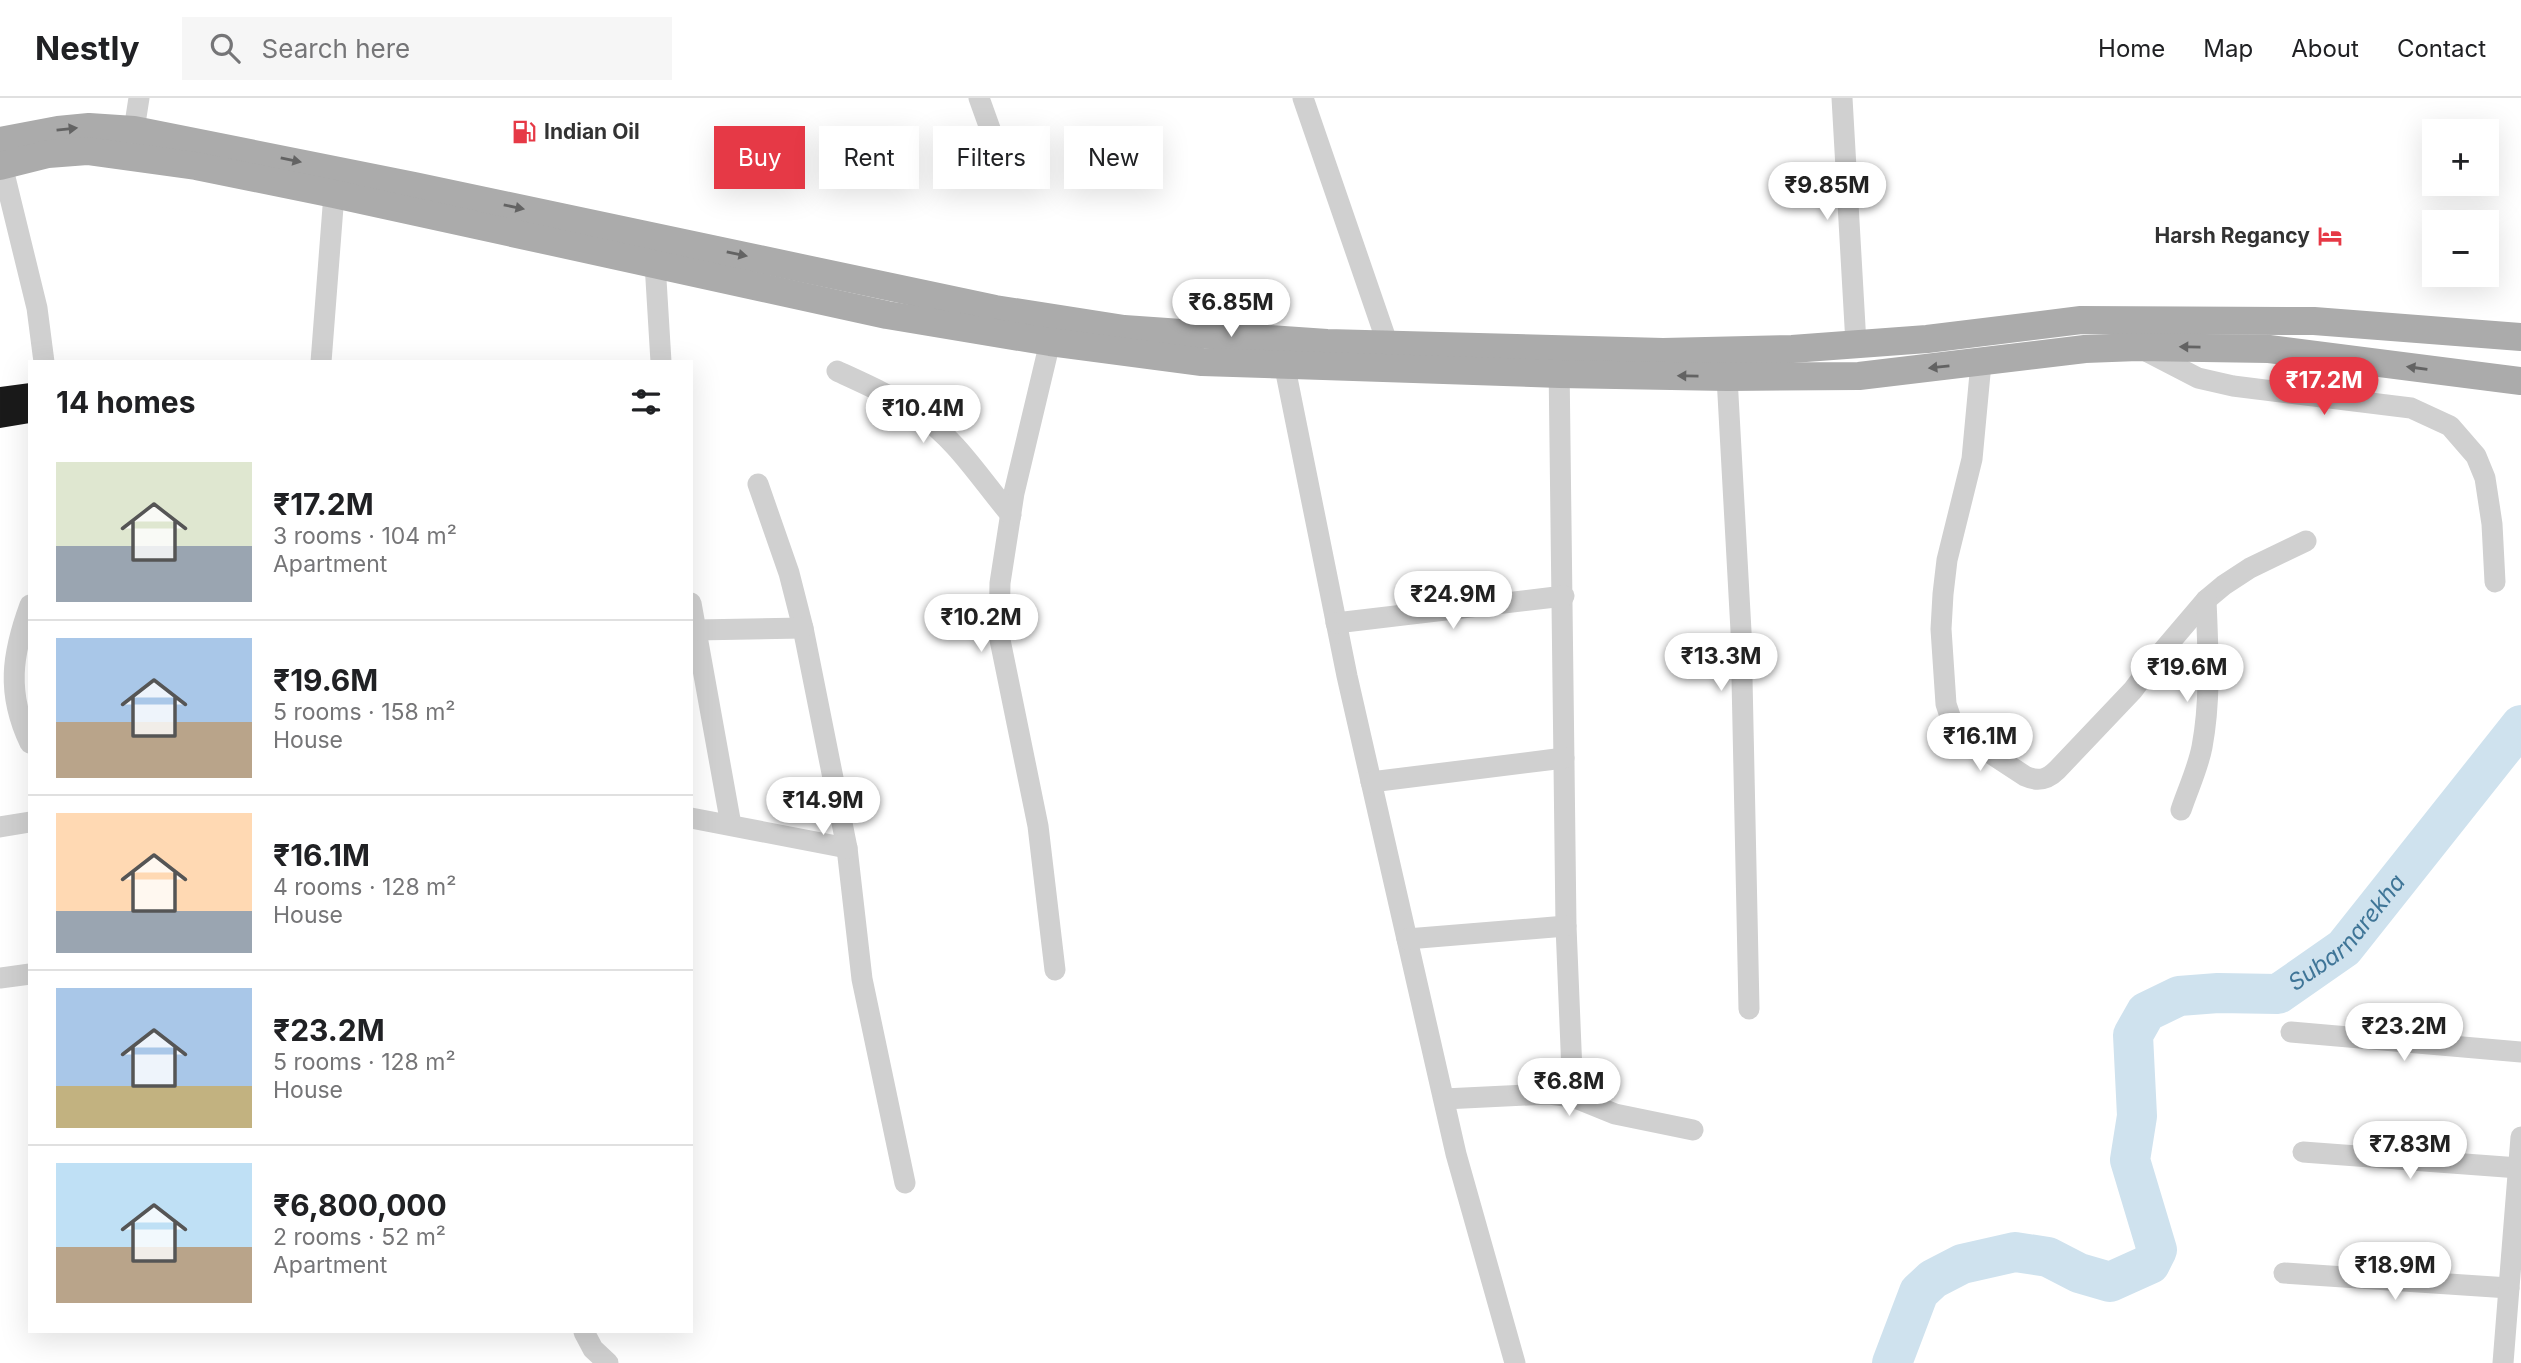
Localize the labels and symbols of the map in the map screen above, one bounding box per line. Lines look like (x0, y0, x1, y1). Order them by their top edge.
fuel station icon: Indian Oil (510, 118, 538, 146)
place label: Indian Oil (544, 119, 640, 144)
one-way arrow (56, 123, 78, 134)
one-way arrow (280, 155, 302, 166)
pin: ₹9.85M (1770, 162, 1884, 222)
one-way arrow (503, 201, 525, 212)
hotel icon: Harsh Regancy (2316, 222, 2344, 250)
place label: Harsh Regancy (2155, 223, 2310, 248)
one-way arrow (726, 249, 748, 260)
pin: ₹6.85M (1174, 280, 1288, 339)
one-way arrow (2179, 342, 2201, 353)
pin: ₹17.2M (2267, 358, 2381, 417)
one-way arrow (1928, 362, 1950, 373)
one-way arrow (2405, 362, 2427, 373)
one-way arrow (1677, 371, 1699, 382)
pin: ₹10.4M (866, 386, 980, 445)
pin: ₹24.9M (1396, 572, 1510, 631)
pin: ₹10.2M (924, 594, 1038, 654)
pin: ₹13.3M (1664, 634, 1778, 693)
pin: ₹19.6M (2130, 644, 2244, 704)
pin: ₹16.1M (1923, 714, 2037, 773)
pin: ₹14.9M (766, 778, 880, 837)
water label: Subarnarekha (2283, 869, 2411, 997)
pin: ₹23.2M (2347, 1004, 2461, 1063)
pin: ₹6.8M (1520, 1058, 1618, 1118)
pin: ₹7.83M (2353, 1122, 2467, 1181)
pin: ₹18.9M (2338, 1242, 2452, 1302)

